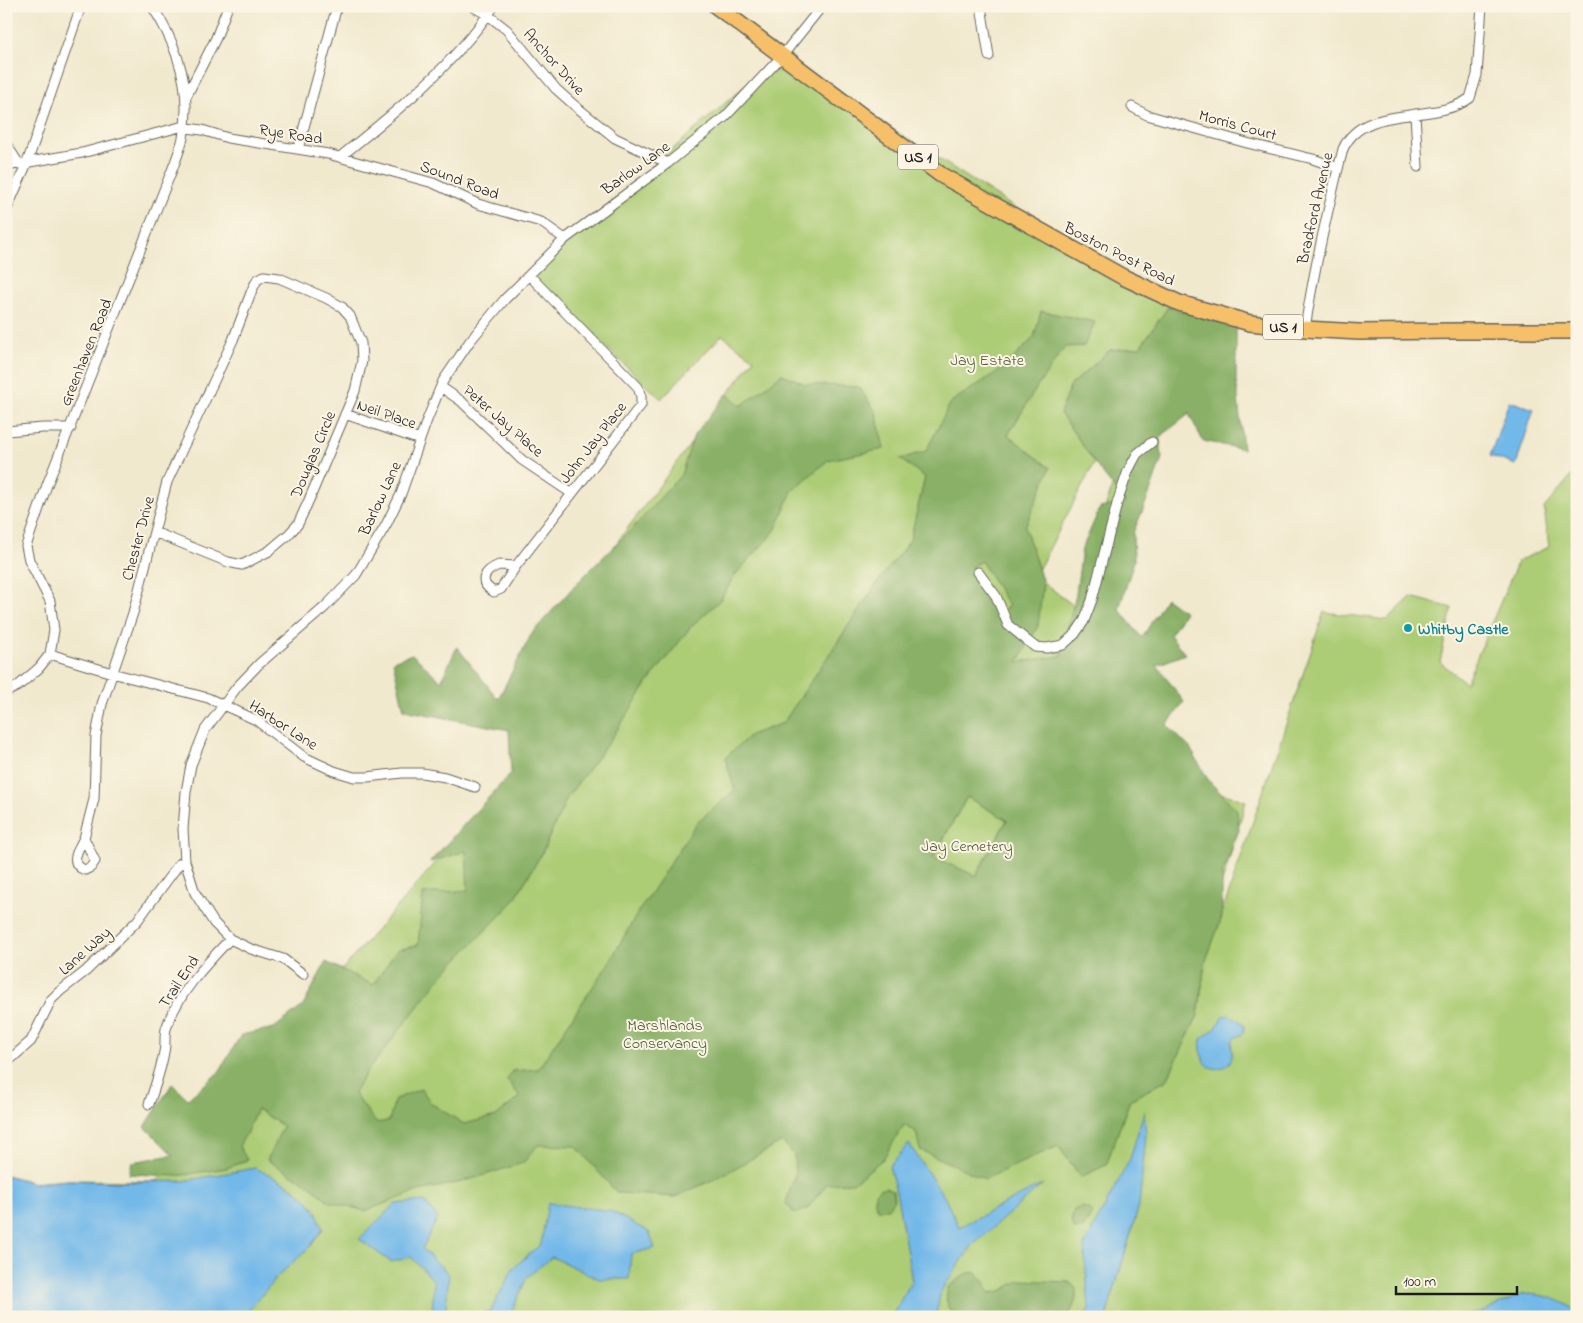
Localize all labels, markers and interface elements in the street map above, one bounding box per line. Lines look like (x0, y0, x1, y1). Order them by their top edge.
street label: Anchor Drive (517, 23, 591, 102)
street label: Morris Court (1196, 104, 1280, 148)
street label: Rye Road (257, 118, 324, 152)
street label: Barlow Lane (596, 135, 676, 202)
road number: US 1 (898, 144, 938, 170)
street label: Bradford Avenue (1291, 149, 1341, 268)
street label: Sound Road (416, 155, 503, 207)
street label: Boston Post Road (1059, 216, 1179, 293)
street label: Greenhaven Road (54, 295, 119, 410)
road number: US 1 (1263, 314, 1303, 340)
park label: Jay Estate (950, 349, 1025, 373)
street label: Peter Jay Place (457, 380, 549, 464)
street label: Neil Place (353, 394, 420, 437)
street label: John Jay Place (554, 396, 634, 489)
street label: Douglas Circle (284, 407, 343, 503)
street label: Barlow Lane (353, 457, 409, 541)
street label: Chester Drive (116, 493, 162, 583)
place label: Whitby Castle (1418, 618, 1509, 643)
marker: Whitby Castle (1402, 622, 1414, 634)
street label: Harbor Lane (244, 694, 323, 757)
park label: Jay Cemetery (921, 835, 1013, 859)
street label: Lane Way (54, 921, 117, 982)
street label: Trail End (153, 951, 206, 1013)
park label: Marshlands Conservancy (623, 1014, 707, 1056)
scale bar (1396, 1263, 1517, 1295)
text: 100 m (1403, 1271, 1436, 1293)

